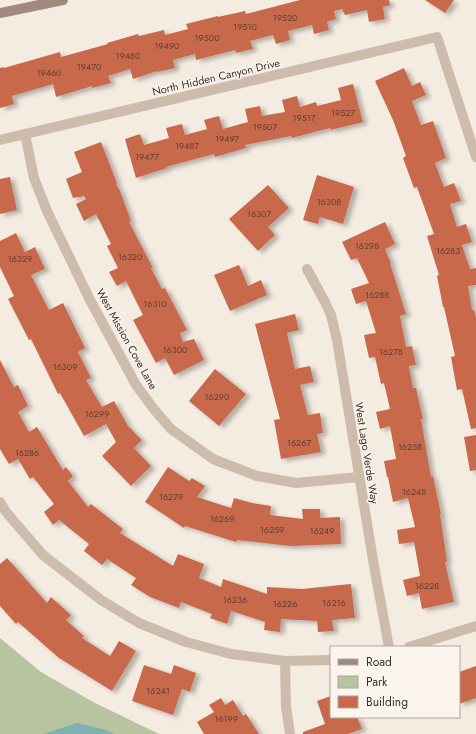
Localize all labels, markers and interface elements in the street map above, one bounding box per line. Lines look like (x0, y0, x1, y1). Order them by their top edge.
house number: 19520 (273, 11, 298, 24)
house number: 19510 (233, 20, 257, 33)
house number: 19500 (194, 31, 220, 44)
house number: 19490 (154, 39, 180, 52)
house number: 19480 (116, 49, 141, 62)
street label: North Hidden Canyon Drive (150, 54, 282, 100)
house number: 19470 (77, 60, 102, 73)
house number: 19460 (36, 66, 62, 79)
house number: 19527 (331, 106, 355, 119)
house number: 19517 (292, 111, 316, 124)
house number: 19507 (253, 120, 277, 133)
house number: 19497 (215, 132, 239, 145)
house number: 19487 (175, 139, 199, 152)
house number: 19477 (135, 150, 159, 163)
house number: 16308 (317, 195, 341, 208)
house number: 16307 (247, 207, 271, 220)
house number: 16298 (355, 239, 379, 252)
house number: 16283 (436, 244, 460, 257)
house number: 16320 (118, 250, 143, 263)
house number: 16329 (8, 252, 32, 265)
street label: West Mission Cove Lane (93, 286, 162, 393)
house number: 16288 (365, 288, 389, 301)
house number: 16310 (143, 297, 167, 310)
house number: 16300 (163, 343, 188, 356)
house number: 16278 (379, 345, 403, 358)
house number: 16309 (53, 360, 77, 373)
house number: 16290 (205, 390, 230, 403)
street label: West Lago Verde Way (351, 401, 383, 505)
house number: 16299 (85, 407, 109, 420)
house number: 16267 (287, 436, 311, 449)
house number: 16258 (398, 440, 422, 453)
house number: 16286 (15, 446, 39, 459)
house number: 16248 (402, 485, 426, 498)
house number: 16279 (159, 490, 183, 503)
house number: 16269 (210, 512, 234, 525)
house number: 16259 (260, 523, 284, 536)
house number: 16249 (310, 524, 334, 537)
house number: 16228 (415, 579, 439, 592)
house number: 16236 (223, 593, 247, 606)
house number: 16216 (322, 596, 346, 609)
house number: 16226 (273, 597, 297, 610)
legend (330, 646, 460, 718)
text: Road (366, 653, 392, 671)
text: Park (366, 673, 388, 691)
house number: 16241 (146, 684, 170, 697)
text: Building (366, 693, 408, 711)
house number: 16199 (214, 712, 238, 725)

